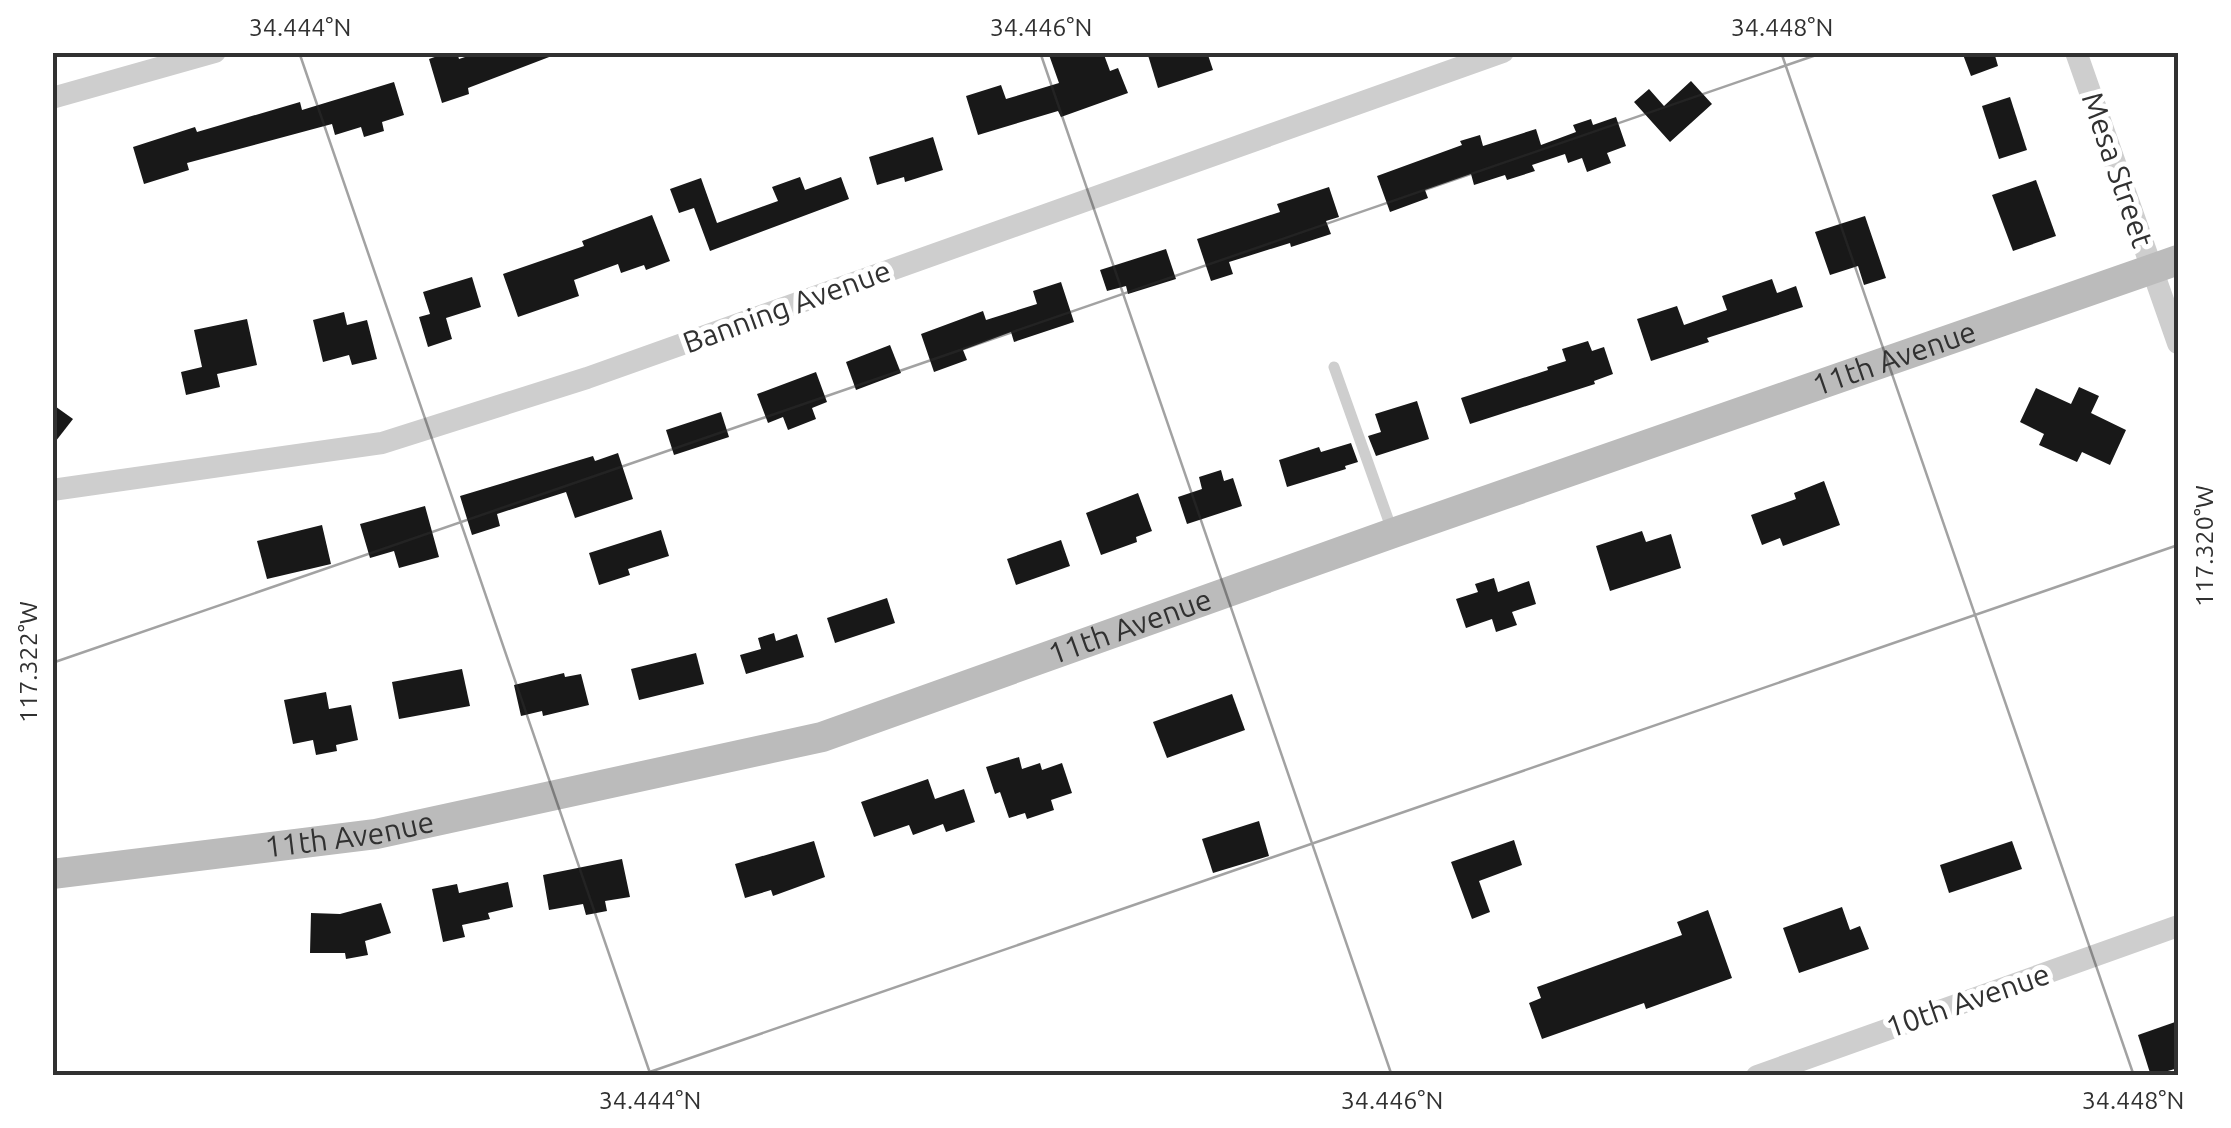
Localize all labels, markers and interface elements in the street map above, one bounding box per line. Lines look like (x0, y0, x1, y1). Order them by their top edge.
text: 34.444°N (249, 13, 351, 41)
text: 34.446°N (990, 13, 1092, 41)
text: 34.448°N (1731, 13, 1833, 41)
street label: Mesa Street (2076, 88, 2160, 252)
street label: Banning Avenue (678, 253, 895, 359)
street label: 11th Avenue (1808, 314, 1980, 402)
text: 117.320°W (2190, 485, 2218, 607)
street label: 11th Avenue (1044, 581, 1216, 671)
text: 117.322°W (14, 601, 42, 723)
street label: 11th Avenue (263, 804, 437, 864)
street label: 10th Avenue (1881, 956, 2054, 1044)
text: 34.444°N (599, 1086, 701, 1114)
text: 34.446°N (1341, 1086, 1443, 1114)
text: 34.448°N (2082, 1086, 2184, 1114)

